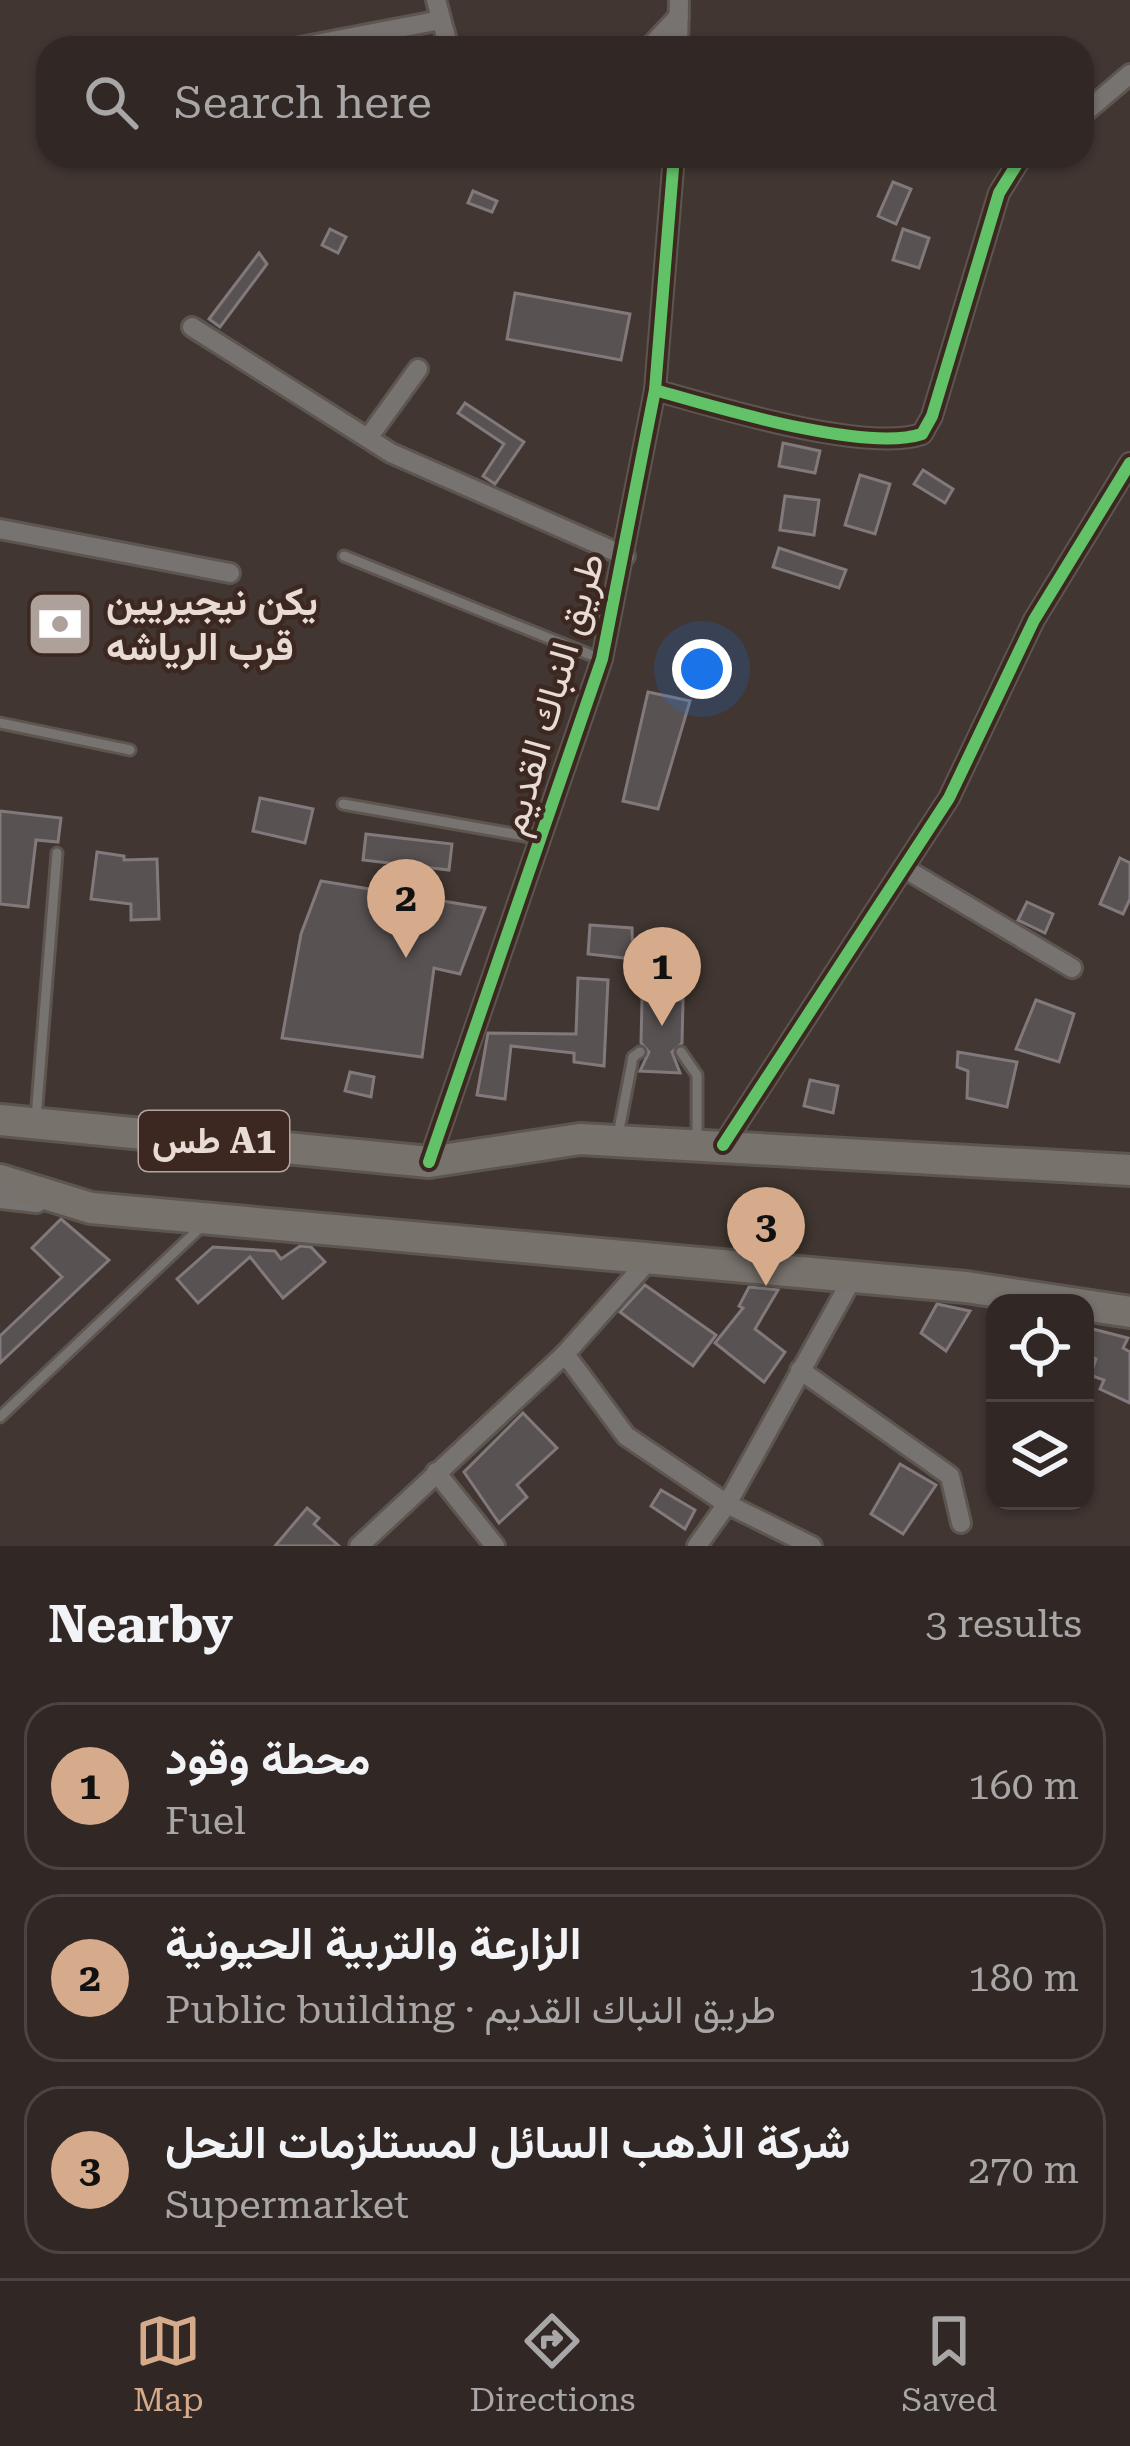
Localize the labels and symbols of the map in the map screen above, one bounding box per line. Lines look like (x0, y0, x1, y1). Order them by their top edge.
street label: طريق النباك القديم (490, 548, 616, 841)
place label: يكن نيجيريين قرب الرياشه (106, 579, 318, 671)
bank icon: يكن نيجيريين قرب الرياشه (25, 589, 95, 659)
your location (672, 639, 732, 699)
pin: 2 (367, 859, 445, 958)
pin: 1 (623, 927, 701, 1026)
road number: طس A1 (139, 1111, 289, 1171)
pin: 3 (727, 1187, 805, 1286)

